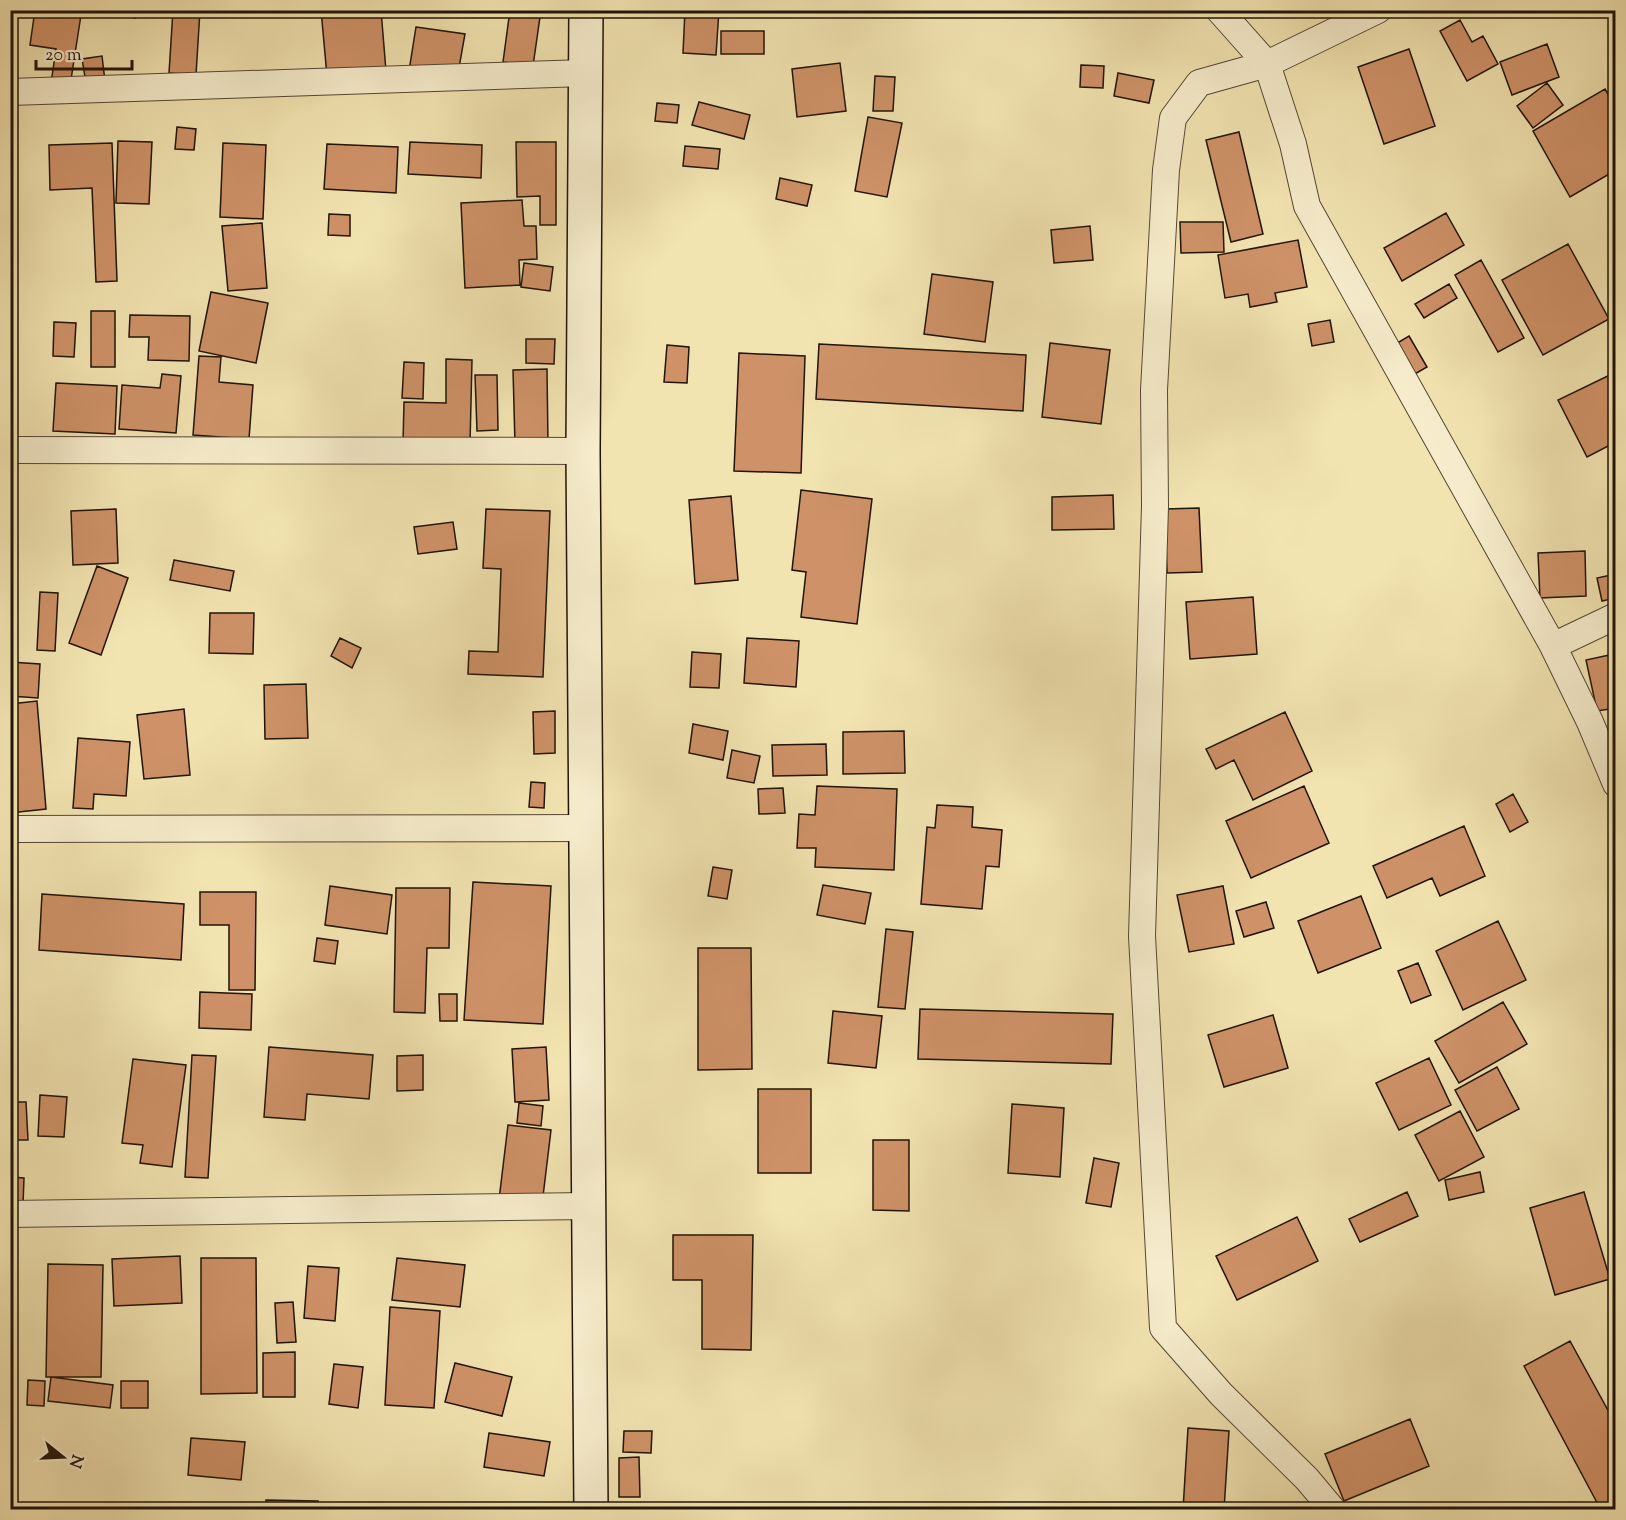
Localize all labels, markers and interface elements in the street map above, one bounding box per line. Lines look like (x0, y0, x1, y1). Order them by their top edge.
scale bar (36, 33, 132, 71)
text: 20 m (45, 43, 82, 69)
north arrow (33, 1427, 93, 1487)
text: N (62, 1451, 88, 1471)

